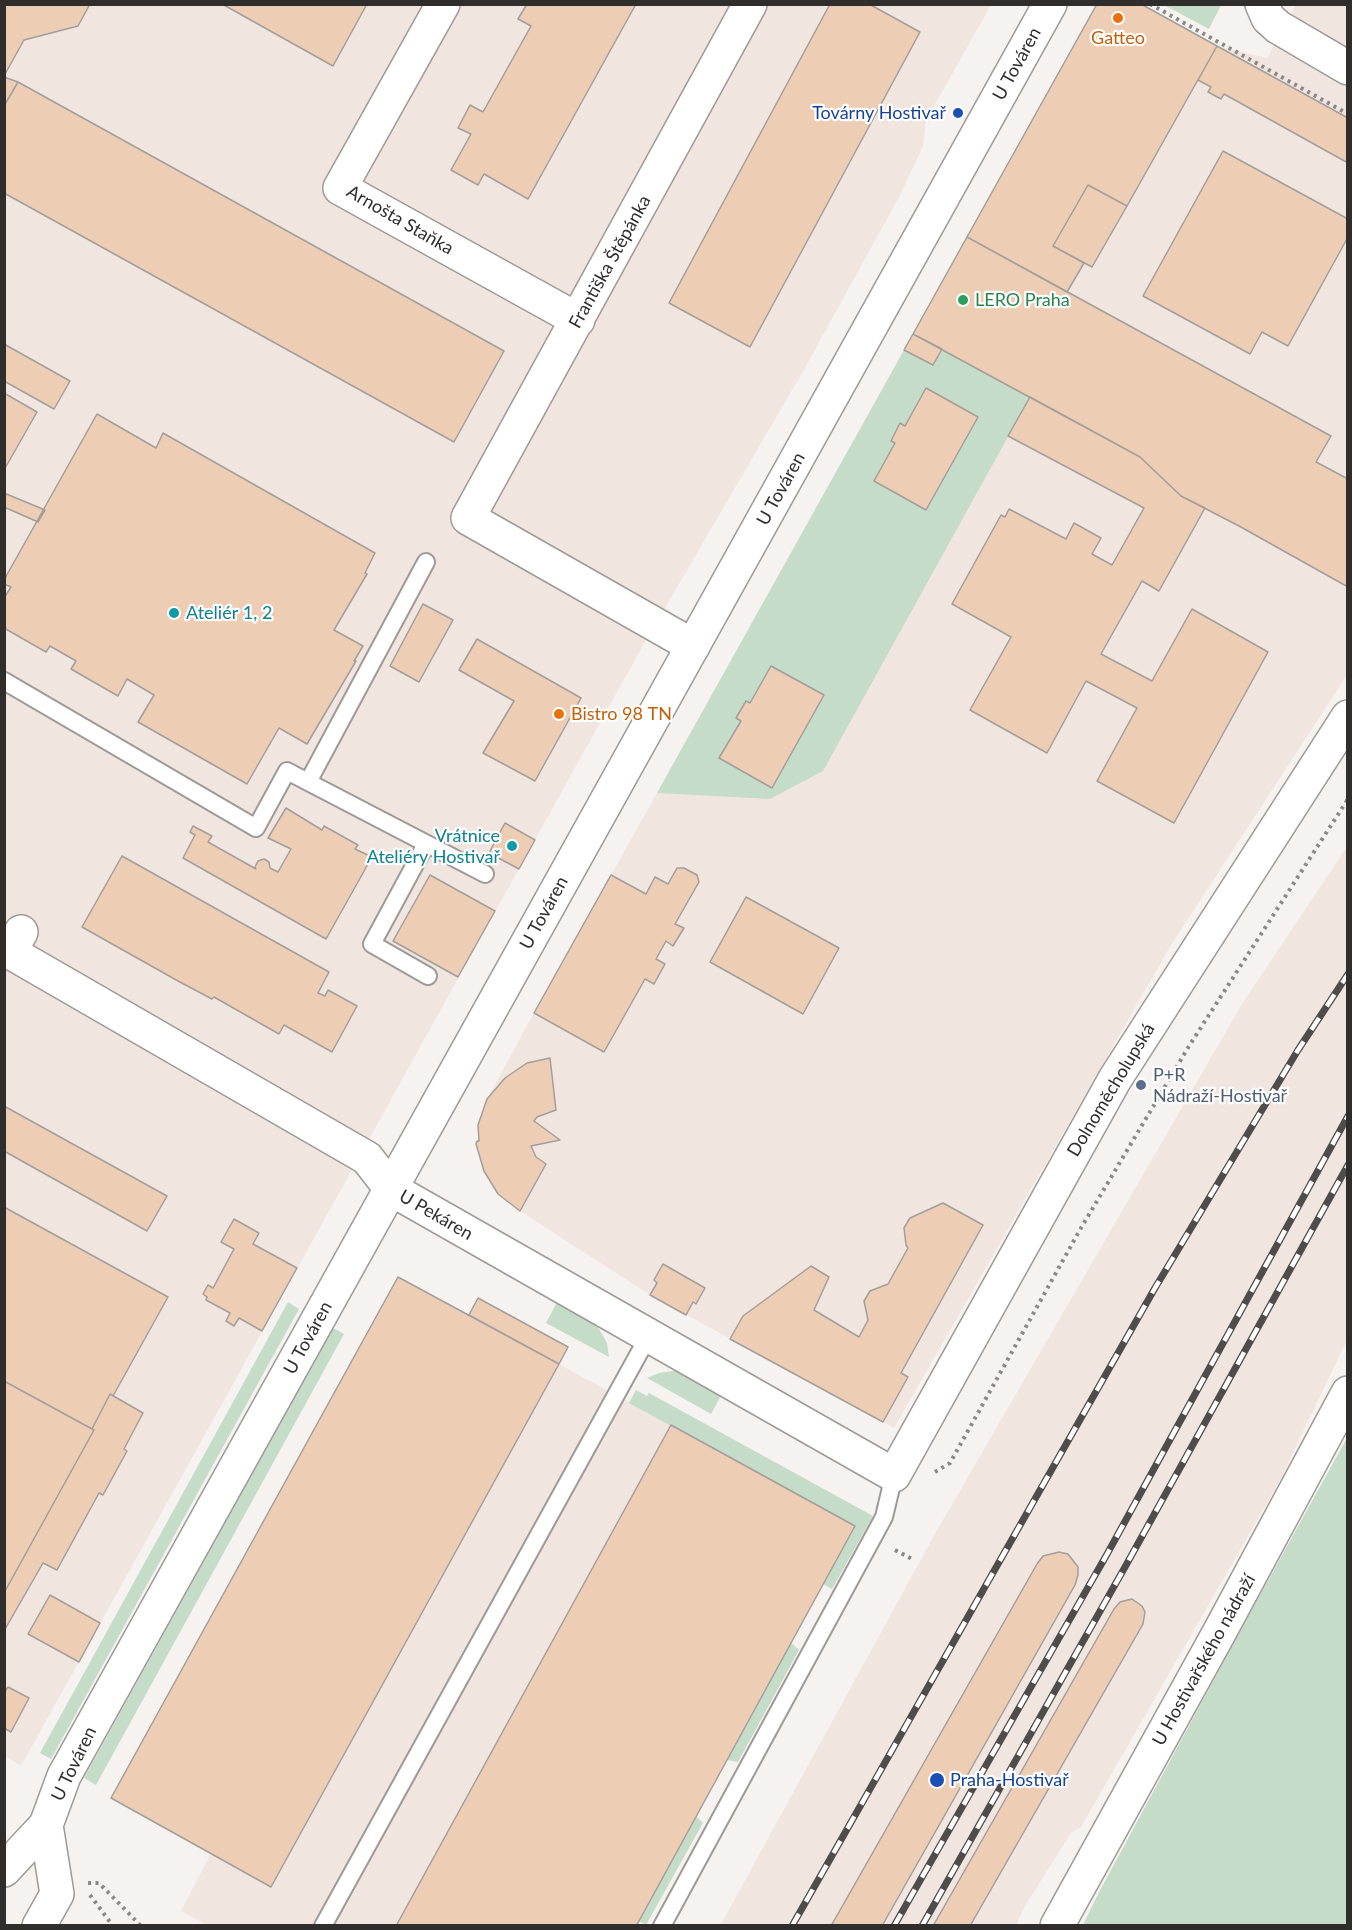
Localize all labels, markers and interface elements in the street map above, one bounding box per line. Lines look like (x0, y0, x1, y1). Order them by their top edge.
marker: Gatteo (1111, 11, 1125, 25)
street label: U Továren (988, 24, 1046, 104)
place label: Gatteo (1091, 27, 1145, 49)
place label: Továrny Hostivař (812, 102, 946, 124)
marker: Továrny Hostivař (951, 106, 965, 120)
street label: Arnošta Staňka (343, 181, 457, 259)
street label: Františka Štěpánka (565, 192, 655, 332)
place label: LERO Praha (975, 289, 1070, 311)
marker: LERO Praha (956, 293, 970, 307)
street label: U Továren (752, 449, 810, 529)
place label: Ateliér 1, 2 (186, 602, 272, 624)
marker: Ateliér 1, 2 (167, 606, 181, 620)
place label: Bistro 98 TN (571, 703, 672, 725)
marker: Bistro 98 TN (552, 707, 566, 721)
place label: Vrátnice Ateliéry Hostivař (367, 825, 500, 868)
marker: Vrátnice Ateliéry Hostivař (505, 839, 519, 853)
street label: U Továren (515, 873, 573, 953)
street label: Dolnoměcholupská (1063, 1019, 1159, 1161)
place label: P+R Nádraží-Hostivař (1153, 1064, 1287, 1106)
marker: P+R Nádraží-Hostivař (1134, 1078, 1148, 1092)
street label: U Pekáren (395, 1185, 477, 1245)
street label: U Továren (279, 1298, 337, 1378)
street label: U Hostivařského nádraží (1148, 1571, 1260, 1749)
street label: U Továren (47, 1723, 101, 1805)
place label: Praha-Hostivař (950, 1769, 1069, 1791)
marker: Praha-Hostivař (928, 1771, 946, 1789)

